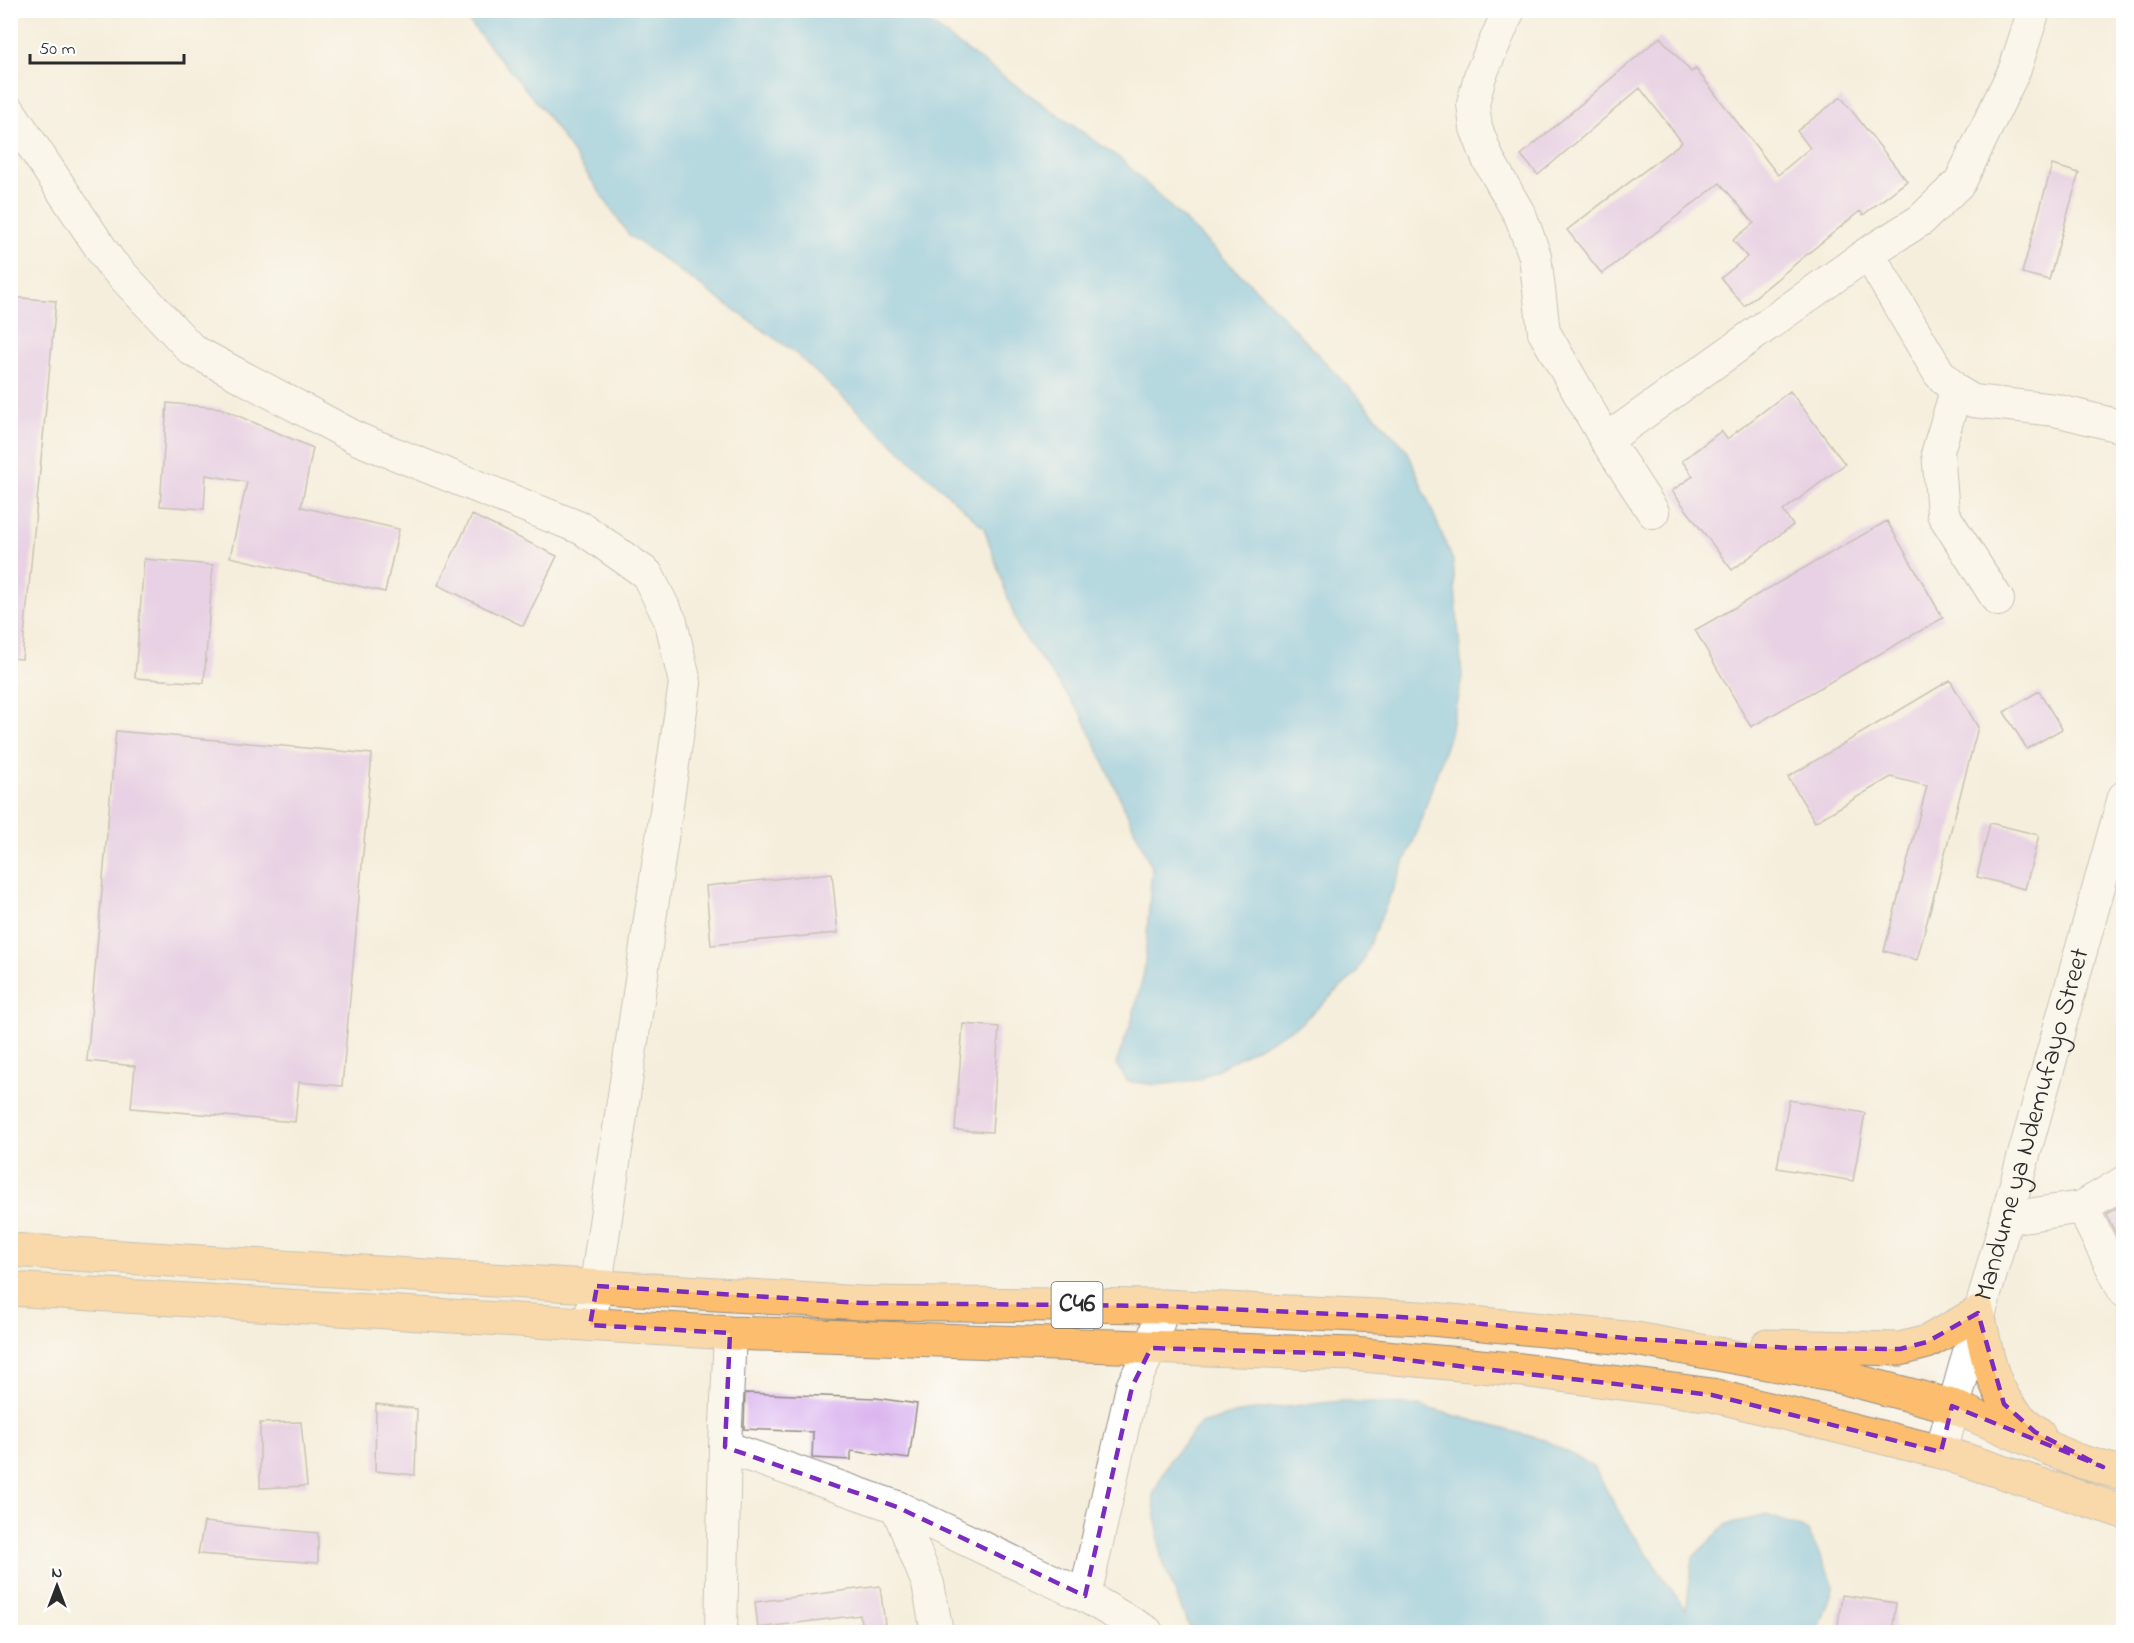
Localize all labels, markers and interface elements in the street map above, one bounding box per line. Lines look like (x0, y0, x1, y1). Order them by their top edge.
scale bar (30, 27, 184, 65)
text: 50 m (39, 37, 76, 63)
street label: Mandume ya Ndemufayo Street (1965, 944, 2100, 1305)
road number: C46 (1052, 1282, 1102, 1328)
north arrow (27, 1556, 87, 1616)
text: N (52, 1561, 63, 1585)

